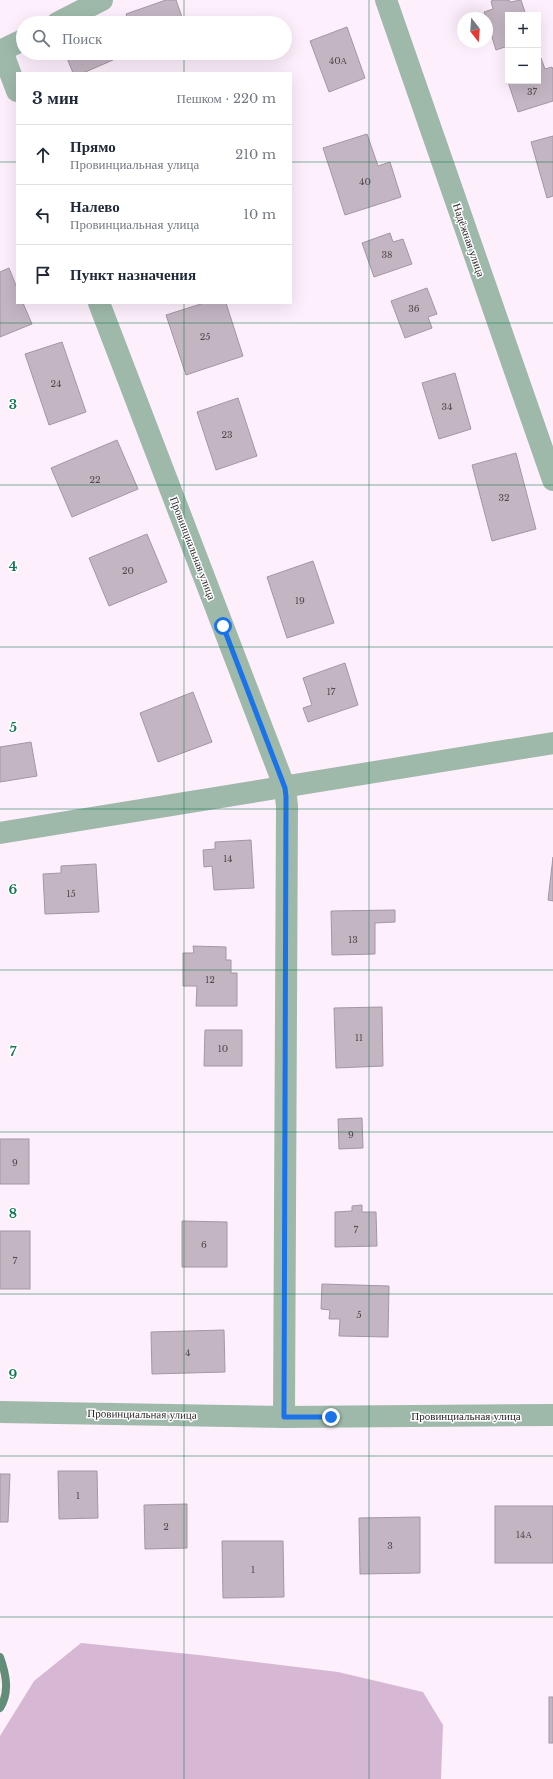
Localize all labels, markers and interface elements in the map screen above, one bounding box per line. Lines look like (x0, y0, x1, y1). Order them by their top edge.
north arrow (457, 12, 493, 48)
map controls (505, 12, 541, 84)
button: + (505, 12, 541, 48)
search box (16, 16, 292, 60)
icon: search (30, 27, 52, 49)
text: Поиск (62, 29, 102, 48)
button: − (505, 48, 541, 84)
house number: 40А (329, 55, 348, 66)
house number: 37 (527, 86, 538, 97)
text: 3 мин (32, 88, 79, 109)
text: Пешком · 220 m (177, 90, 276, 107)
text: Прямо (70, 137, 116, 156)
icon: ahead (32, 144, 54, 166)
text: 210 m (235, 146, 276, 163)
text: Провинциальная улица (70, 156, 199, 173)
house number: 40 (359, 176, 371, 187)
text: Налево (70, 197, 120, 216)
street label: Надёжная улица (450, 201, 488, 279)
icon: left (32, 204, 54, 226)
text: 10 m (243, 206, 276, 223)
text: Провинциальная улица (70, 216, 199, 233)
house number: 38 (382, 249, 393, 260)
icon: arrive (32, 264, 54, 286)
text: Пункт назначения (70, 265, 196, 284)
house number: 36 (408, 303, 420, 314)
house number: 25 (200, 331, 210, 342)
house number: 24 (51, 378, 61, 389)
text: 3 (9, 396, 17, 413)
house number: 34 (442, 401, 452, 412)
house number: 23 (221, 429, 233, 440)
house number: 22 (89, 474, 101, 485)
house number: 32 (498, 492, 510, 503)
street label: Провинциальная улица (167, 494, 219, 602)
text: 4 (9, 558, 18, 575)
house number: 20 (122, 565, 134, 576)
house number: 19 (295, 595, 305, 606)
route start (214, 617, 232, 635)
house number: 17 (327, 686, 336, 697)
text: 5 (9, 719, 17, 736)
house number: 14 (223, 853, 233, 864)
text: 6 (9, 881, 18, 898)
house number: 15 (66, 888, 76, 899)
house number: 13 (348, 934, 358, 945)
house number: 12 (205, 974, 215, 985)
house number: 11 (355, 1032, 363, 1043)
text: 7 (10, 1043, 17, 1060)
house number: 10 (218, 1043, 228, 1054)
house number: 9 (348, 1129, 354, 1140)
house number: 9 (12, 1157, 18, 1168)
text: 8 (9, 1205, 17, 1222)
house number: 7 (354, 1224, 359, 1235)
house number: 6 (201, 1239, 207, 1250)
house number: 7 (13, 1255, 18, 1266)
house number: 5 (356, 1309, 362, 1320)
house number: 4 (185, 1347, 191, 1358)
text: 9 (9, 1366, 18, 1383)
street label: Провинциальная улица (87, 1406, 197, 1422)
route end (322, 1408, 340, 1426)
street label: Провинциальная улица (411, 1409, 521, 1423)
house number: 1 (76, 1490, 80, 1501)
house number: 2 (163, 1521, 169, 1532)
house number: 14А (516, 1529, 532, 1540)
house number: 3 (387, 1540, 393, 1551)
house number: 1 (251, 1564, 255, 1575)

